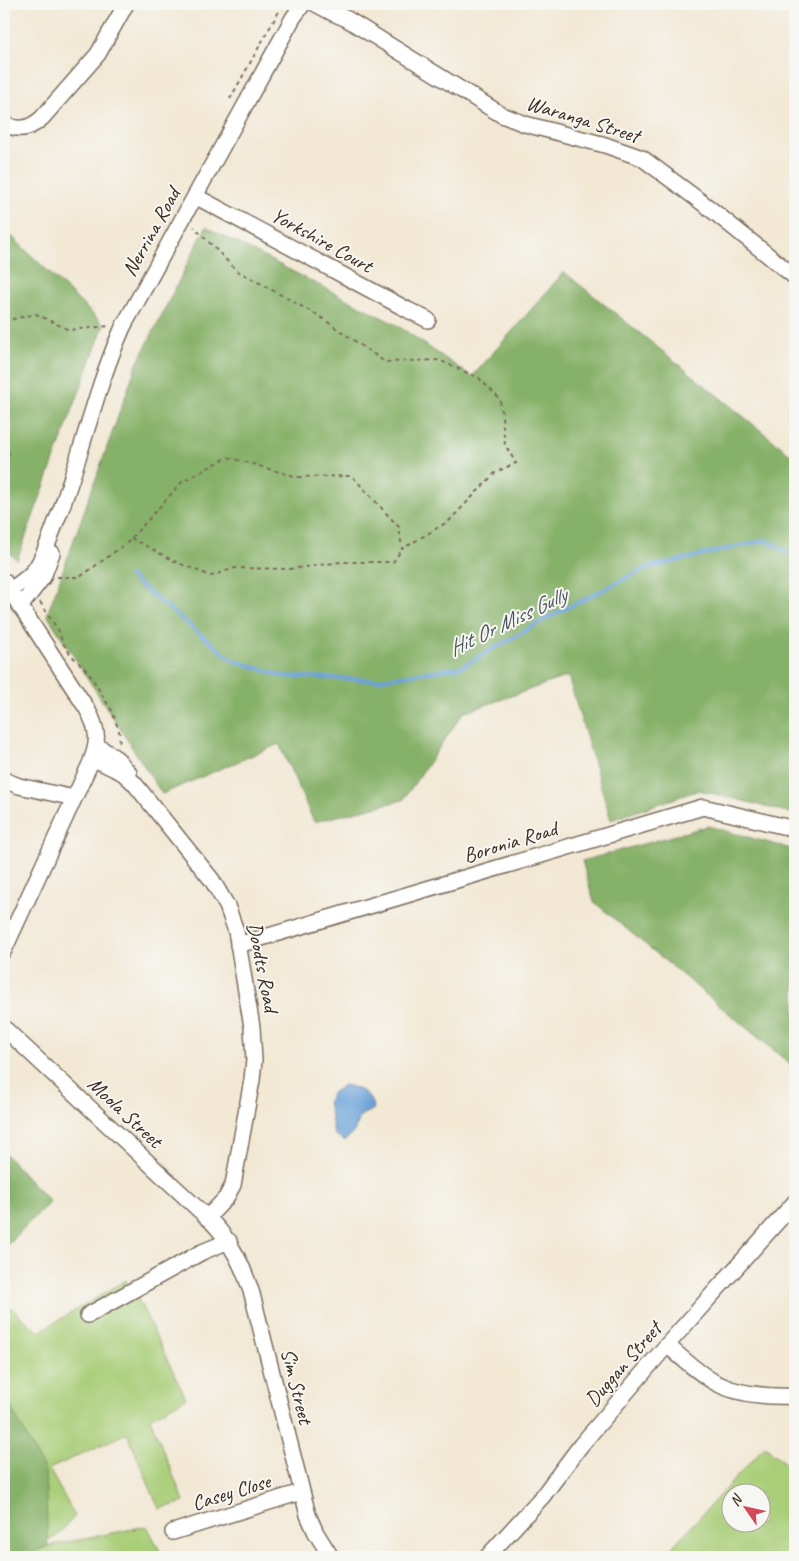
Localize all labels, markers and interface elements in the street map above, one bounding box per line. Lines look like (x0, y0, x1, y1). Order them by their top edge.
street label: Waranga Street (523, 90, 645, 149)
street label: Nerrina Road (116, 180, 188, 281)
street label: Yorkshire Court (267, 202, 379, 279)
water label: Hit Or Miss Gully (444, 580, 574, 663)
street label: Boronia Road (460, 814, 563, 869)
street label: Doodts Road (242, 920, 285, 1018)
street label: Moola Street (82, 1071, 169, 1154)
street label: Duggan Street (579, 1314, 669, 1412)
street label: Sim Street (275, 1346, 319, 1428)
street label: Casey Close (189, 1467, 275, 1516)
north arrow (722, 1484, 772, 1534)
text: N (726, 1491, 746, 1509)

